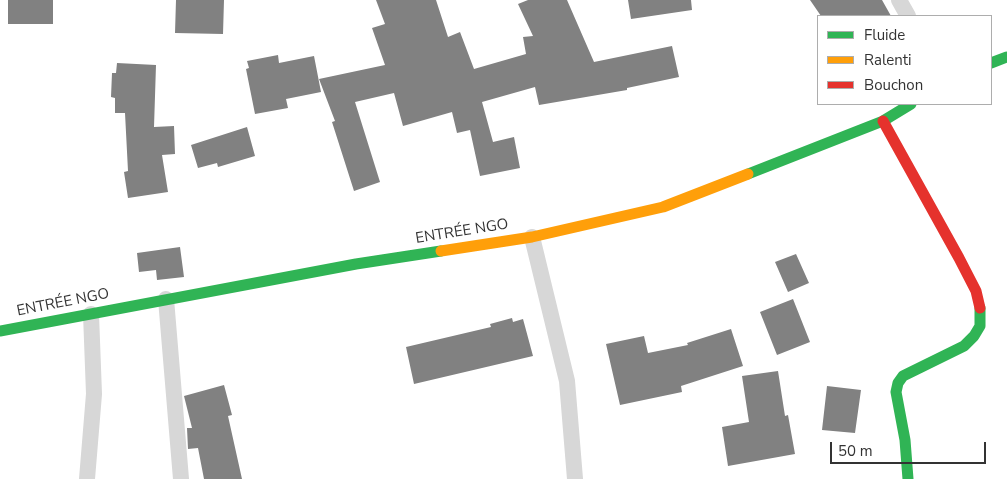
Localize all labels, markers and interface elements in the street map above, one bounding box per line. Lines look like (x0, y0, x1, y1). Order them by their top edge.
legend (817, 15, 992, 105)
text: Fluide (864, 25, 905, 45)
text: Ralenti (864, 50, 912, 70)
text: Bouchon (864, 75, 923, 95)
street label: ENTRÉE NGO (414, 216, 510, 248)
street label: ENTRÉE NGO (15, 285, 111, 321)
scale bar (832, 432, 988, 464)
text: 50 m (838, 441, 873, 461)

